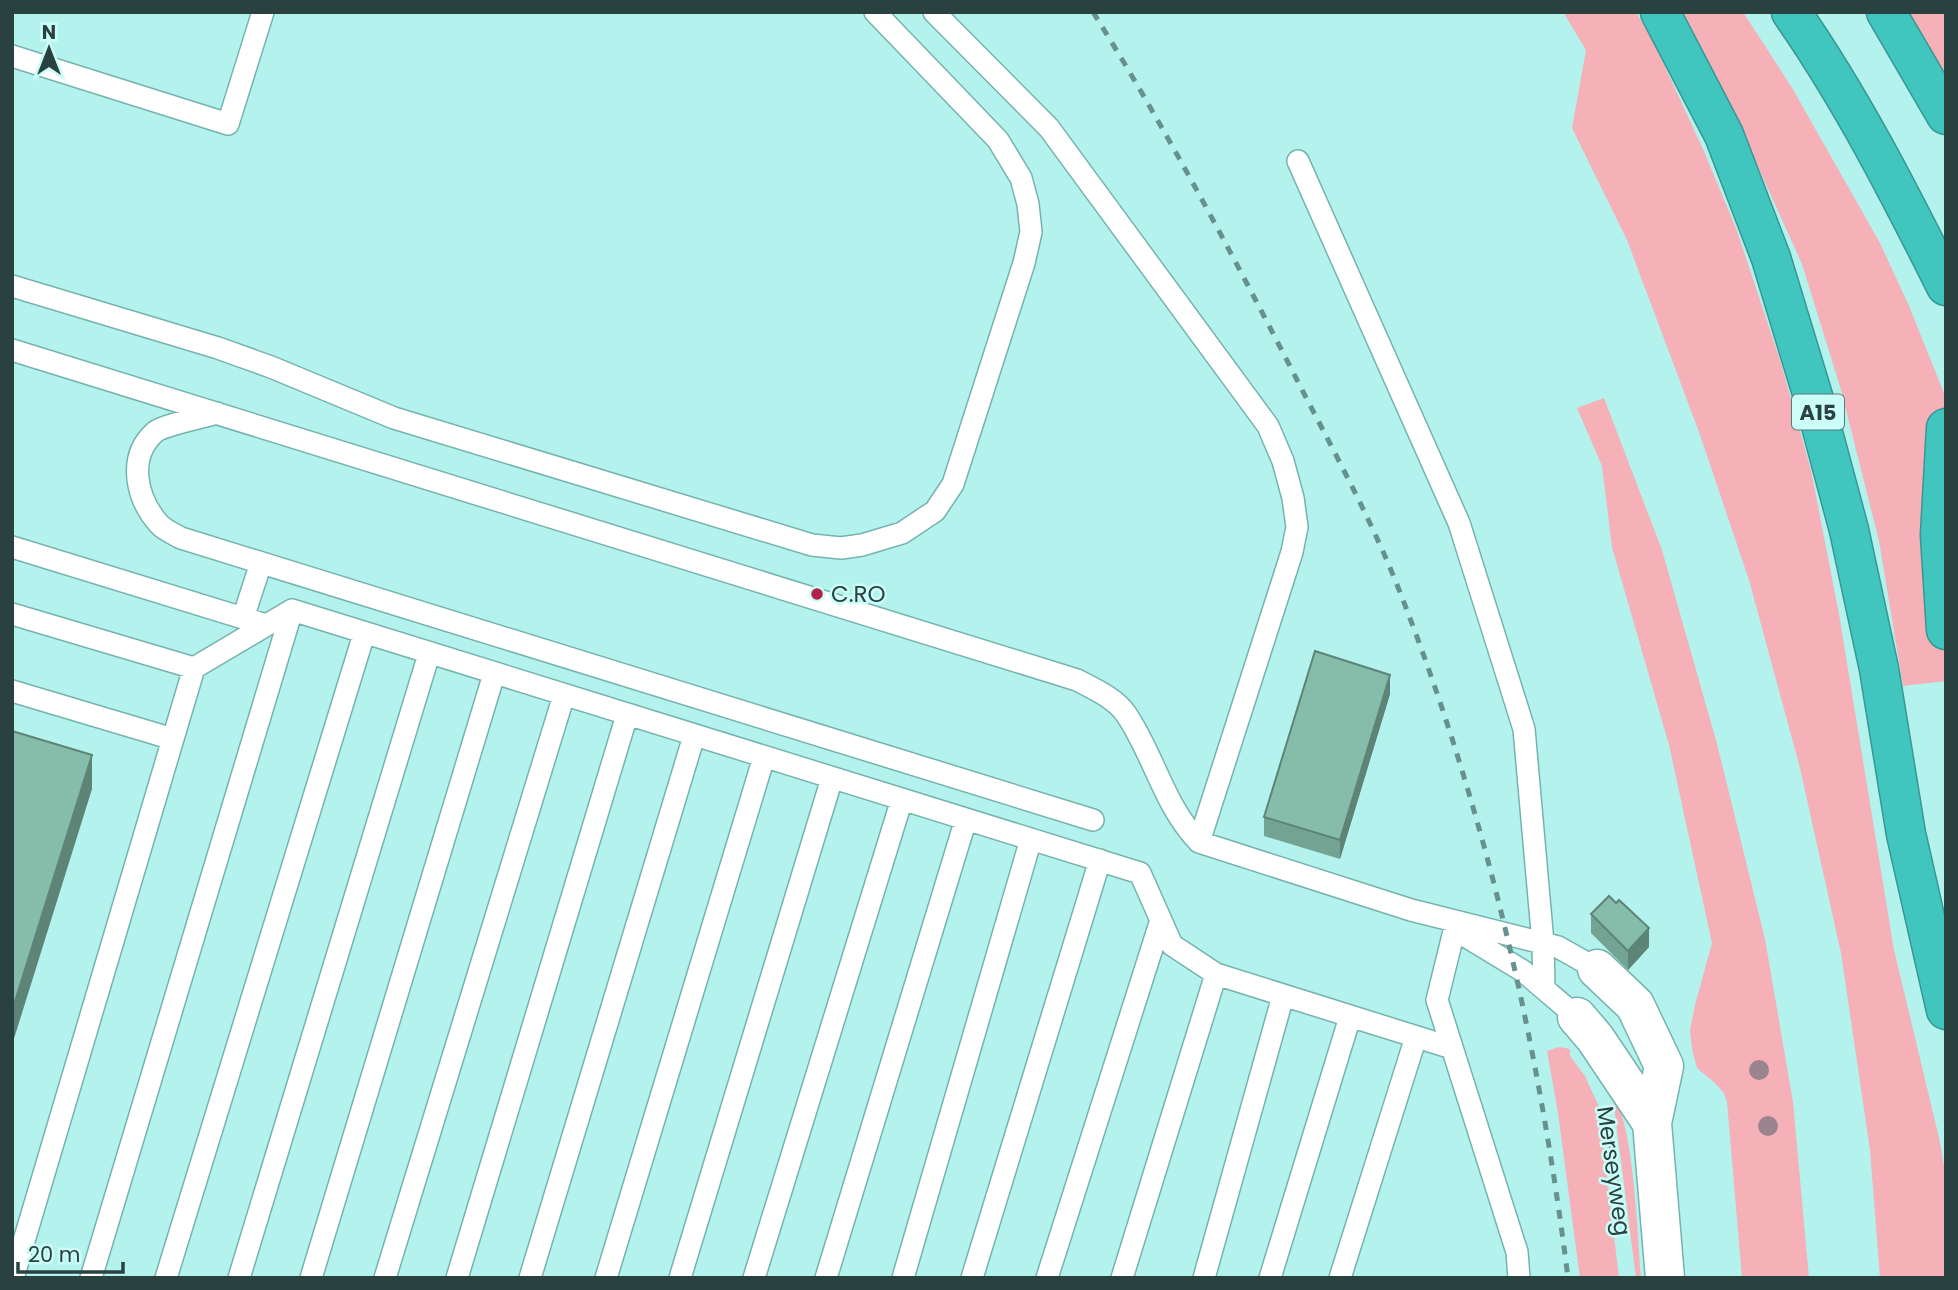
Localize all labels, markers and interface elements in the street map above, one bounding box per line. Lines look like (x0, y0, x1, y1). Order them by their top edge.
north arrow (14, 14, 84, 84)
text: N (42, 19, 56, 46)
road number: A15 (1792, 394, 1844, 430)
place label: C.RO (831, 578, 886, 610)
marker: C.RO (809, 586, 825, 602)
street label: Merseyweg (1589, 1104, 1639, 1238)
scale bar (18, 1230, 122, 1274)
text: 20 m (28, 1240, 81, 1269)

